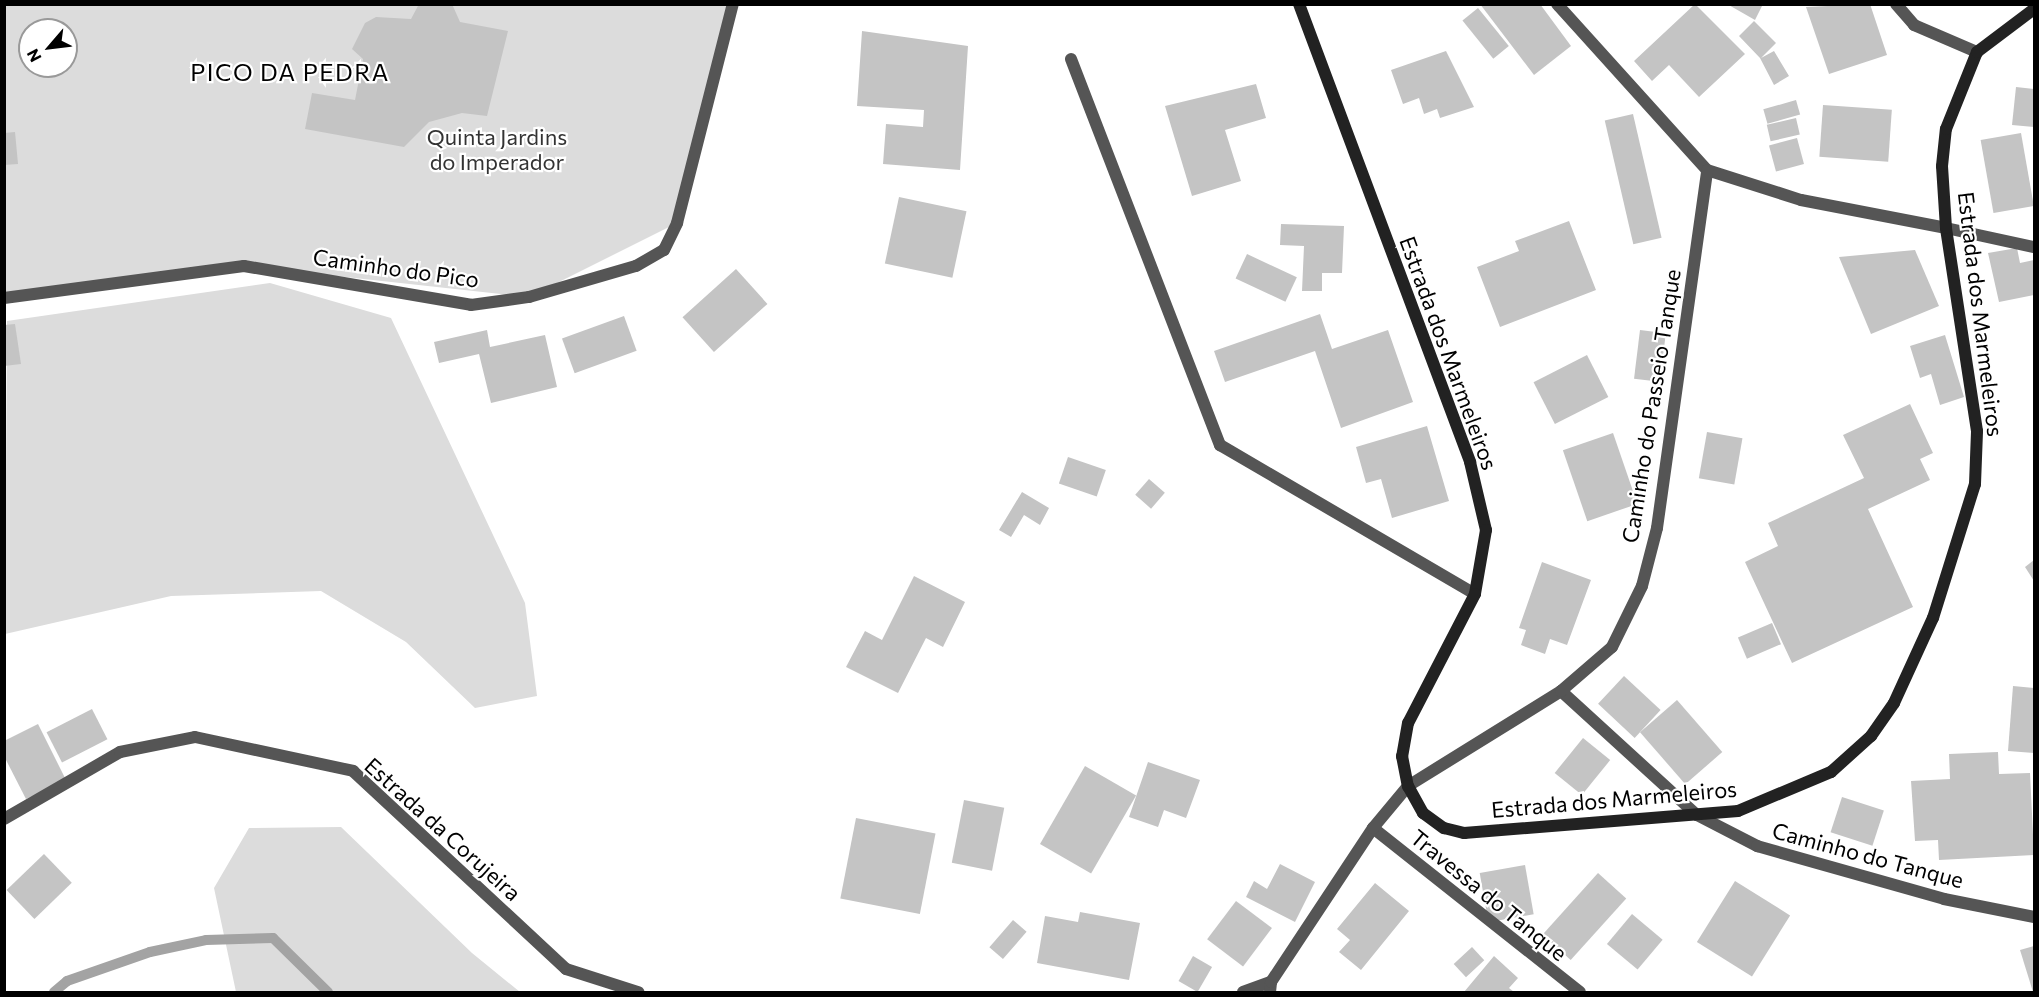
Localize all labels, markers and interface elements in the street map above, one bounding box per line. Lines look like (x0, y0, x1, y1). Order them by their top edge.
north arrow (18, 18, 78, 78)
text: N (22, 46, 45, 66)
district label: PICO DA PEDRA (190, 58, 390, 86)
park label: Quinta Jardins do Imperador (427, 123, 567, 174)
street label: Estrada dos Marmeleiros (1953, 190, 2009, 438)
street label: Estrada dos Marmeleiros (1394, 233, 1504, 473)
street label: Caminho do Pico (311, 243, 481, 293)
street label: Caminho do Passeio Tanque (1616, 267, 1686, 545)
street label: Estrada da Corujeira (359, 752, 527, 906)
street label: Estrada dos Marmeleiros (1490, 775, 1738, 823)
street label: Caminho do Tanque (1769, 817, 1967, 893)
street label: Travessa do Tanque (1406, 824, 1572, 966)

